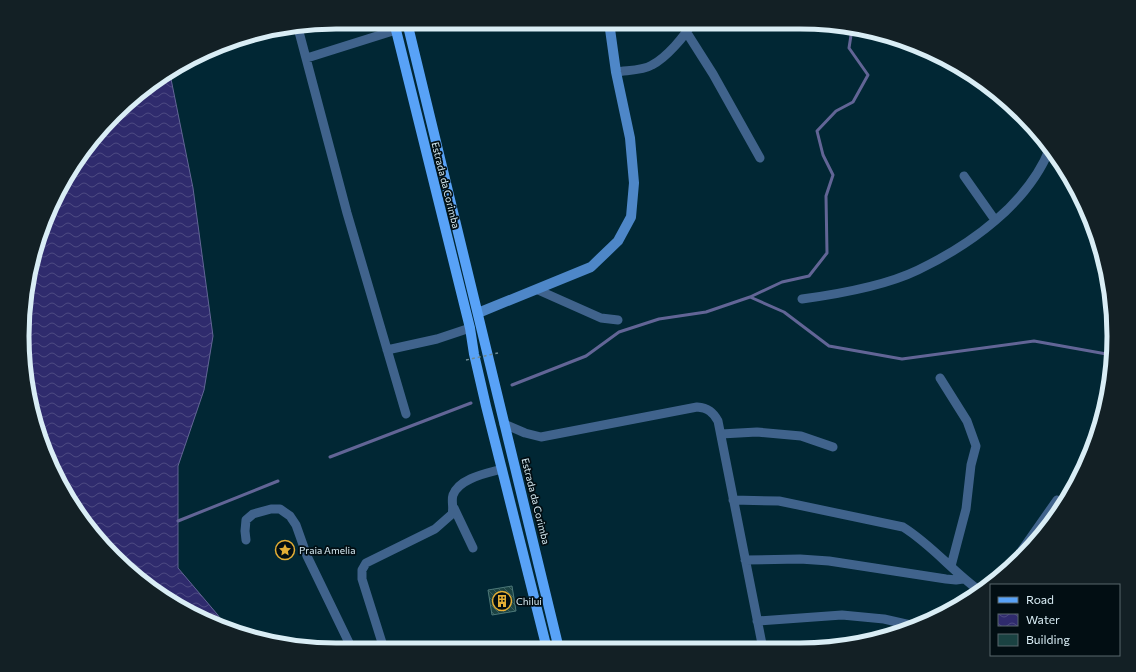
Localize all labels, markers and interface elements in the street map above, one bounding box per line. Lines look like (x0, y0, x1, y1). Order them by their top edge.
street label: Estrada da Corimba (429, 140, 463, 230)
street label: Estrada da Corimba (519, 456, 553, 546)
place icon: Praia Amelia (274, 539, 296, 561)
place label: Praia Amelia (299, 544, 355, 556)
legend (990, 584, 1120, 656)
building icon: Chilui (491, 590, 513, 612)
text: Road (1026, 592, 1054, 606)
place label: Chilui (516, 595, 542, 607)
text: Water (1026, 612, 1060, 626)
text: Building (1026, 632, 1070, 646)

